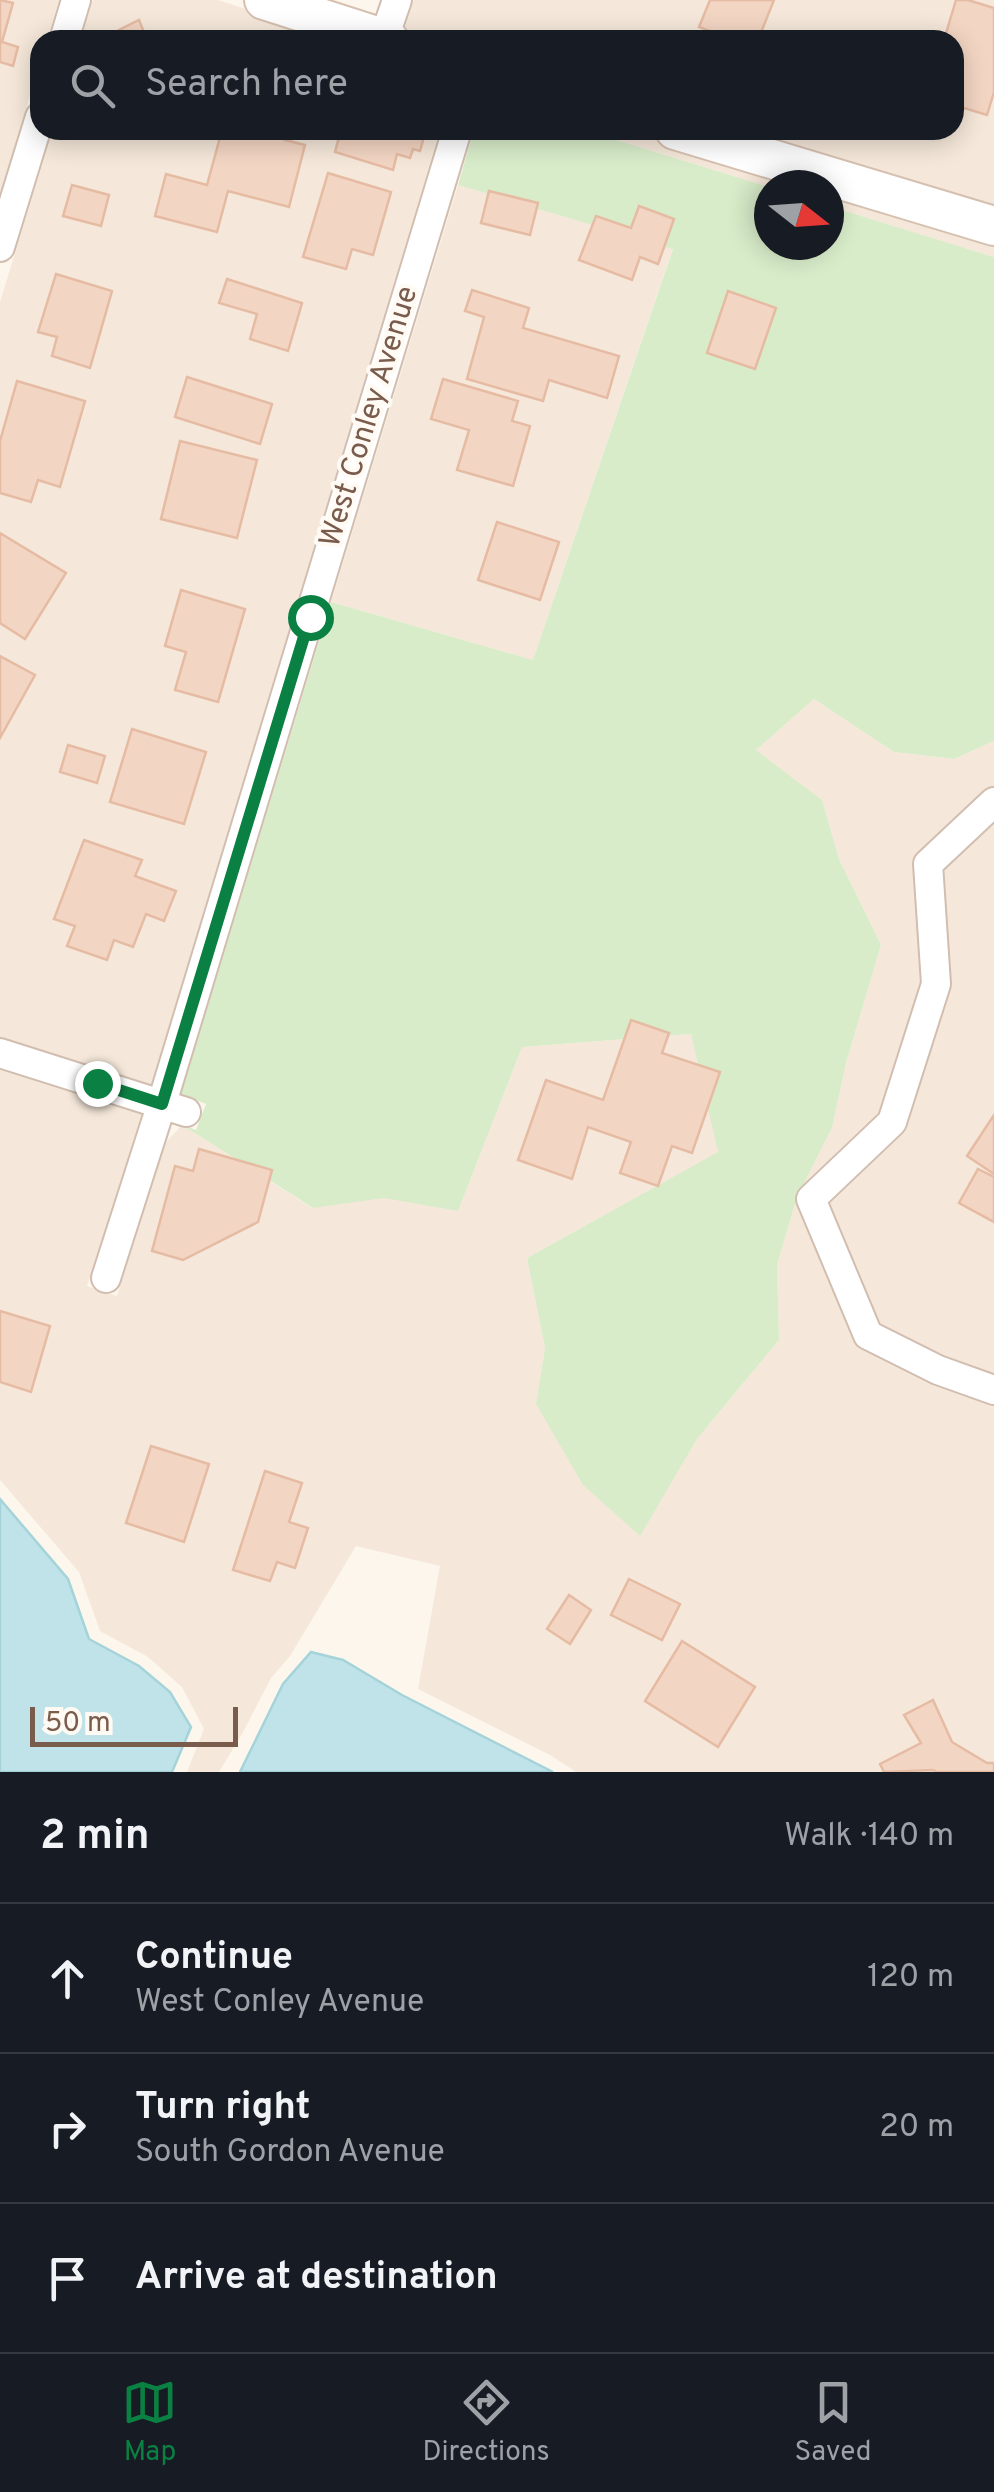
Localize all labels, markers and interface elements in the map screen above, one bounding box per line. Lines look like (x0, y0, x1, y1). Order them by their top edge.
search box (30, 30, 964, 140)
icon: search (65, 58, 120, 113)
text: Search here (145, 61, 348, 110)
north arrow (754, 170, 844, 260)
street label: West Conley Avenue (313, 282, 427, 552)
route start (288, 595, 334, 641)
route end (75, 1061, 121, 1107)
scale bar (30, 1702, 238, 1746)
text: 50 m (45, 1706, 111, 1742)
text: 2 min (40, 1811, 150, 1864)
text: Walk · 140 m (784, 1817, 954, 1857)
text: Continue (135, 1934, 293, 1983)
icon: ahead (40, 1951, 95, 2006)
text: 120 m (867, 1958, 954, 1998)
text: West Conley Avenue (135, 1983, 424, 2023)
text: Turn right (135, 2084, 310, 2133)
icon: right (40, 2101, 95, 2156)
text: 20 m (879, 2108, 954, 2148)
text: South Gordon Avenue (135, 2133, 445, 2173)
icon: arrive (40, 2251, 95, 2306)
text: Arrive at destination (135, 2254, 498, 2303)
tab: Map (122, 2375, 177, 2471)
tab: Directions (422, 2375, 550, 2471)
tab: Saved (795, 2375, 872, 2471)

